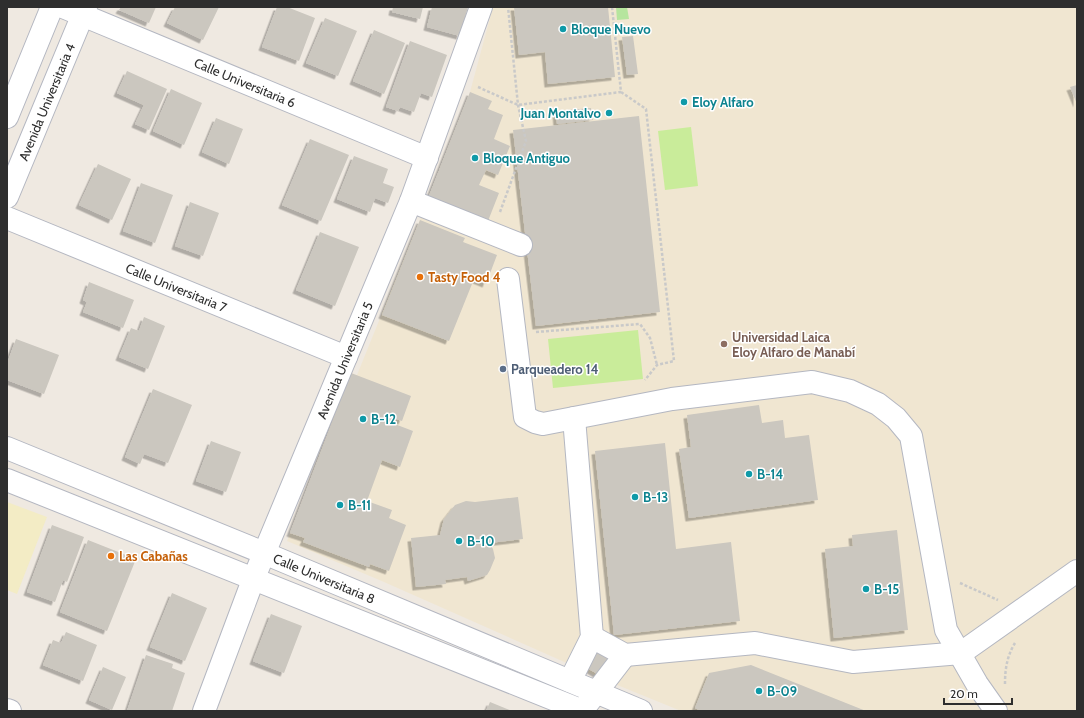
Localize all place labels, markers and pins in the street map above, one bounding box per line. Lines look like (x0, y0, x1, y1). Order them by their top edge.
place label: Bloque Nuevo (571, 21, 651, 37)
marker: Bloque Nuevo (558, 24, 568, 34)
place label: Eloy Alfaro (692, 94, 754, 110)
marker: Eloy Alfaro (679, 97, 689, 107)
place label: Juan Montalvo (520, 105, 602, 121)
marker: Juan Montalvo (604, 108, 614, 118)
place label: Bloque Antiguo (483, 150, 571, 166)
marker: Bloque Antiguo (470, 153, 480, 163)
place label: Tasty Food 4 (428, 269, 500, 285)
marker: Tasty Food 4 (415, 272, 425, 282)
place label: Universidad Laica Eloy Alfaro de Manabí (732, 329, 855, 360)
marker: Universidad Laica Eloy Alfaro de Manabí (719, 339, 729, 349)
place label: Parqueadero 14 (511, 361, 599, 377)
marker: Parqueadero 14 (498, 364, 508, 374)
place label: B-12 (371, 411, 396, 427)
marker: B-12 (358, 414, 368, 424)
place label: B-14 (757, 466, 783, 482)
marker: B-14 (744, 469, 754, 479)
place label: B-13 (643, 489, 668, 505)
marker: B-13 (630, 492, 640, 502)
place label: B-11 (348, 497, 371, 513)
marker: B-11 (335, 500, 345, 510)
place label: B-10 (467, 533, 494, 549)
marker: B-10 (454, 536, 464, 546)
place label: Las Cabañas (119, 548, 188, 564)
marker: Las Cabañas (106, 551, 116, 561)
place label: B-15 (874, 581, 899, 597)
marker: B-15 (861, 584, 871, 594)
place label: B-09 (767, 683, 797, 699)
marker: B-09 (754, 686, 764, 696)

